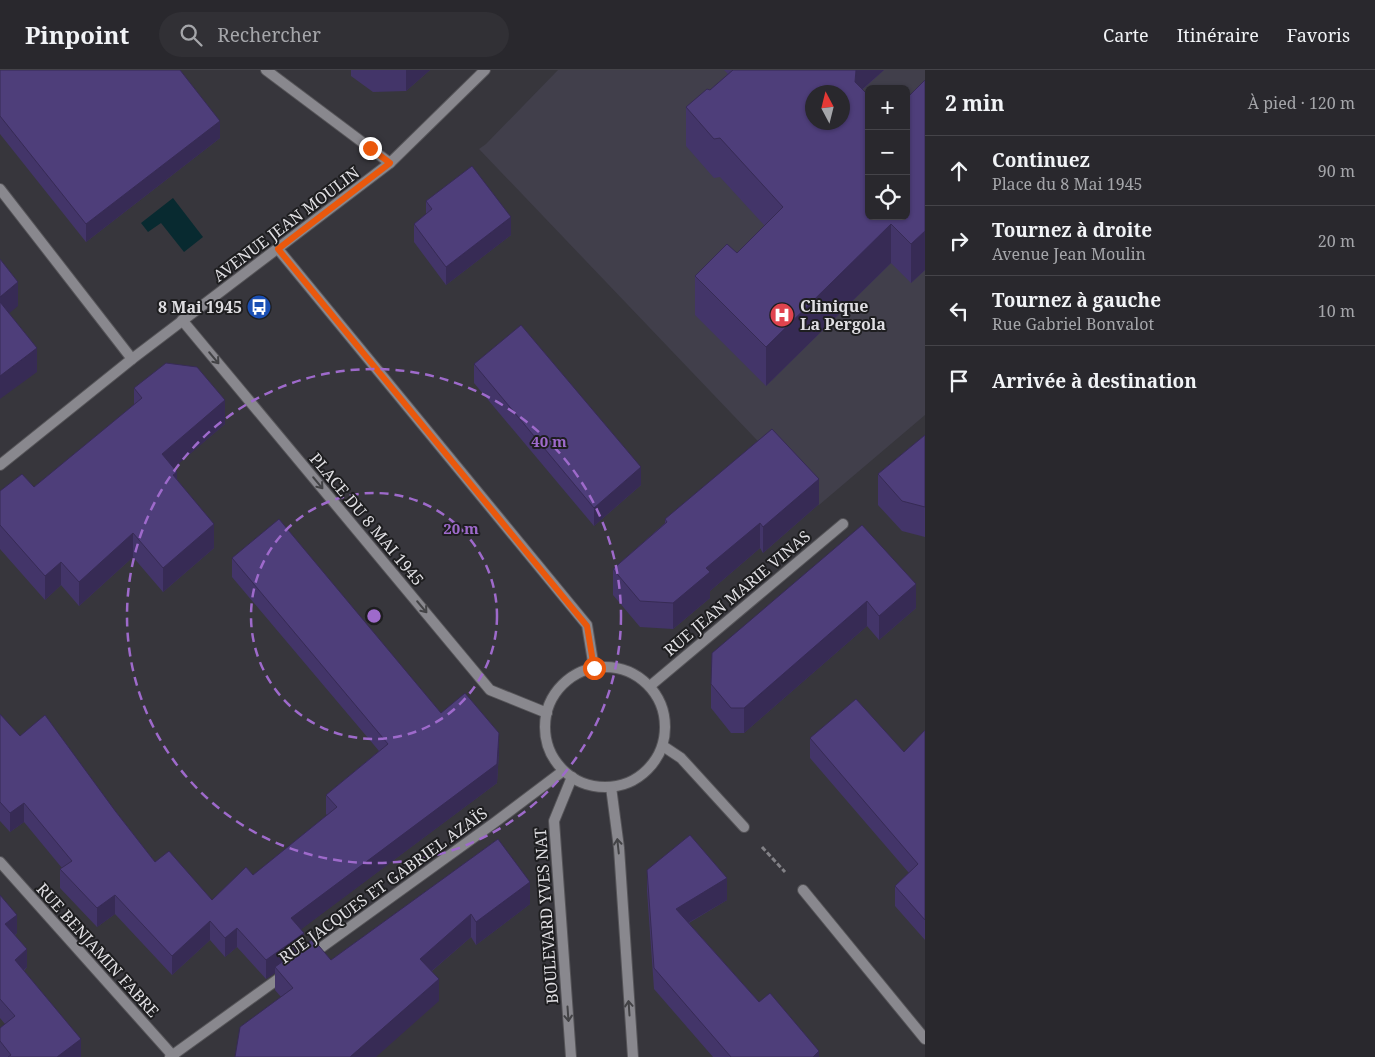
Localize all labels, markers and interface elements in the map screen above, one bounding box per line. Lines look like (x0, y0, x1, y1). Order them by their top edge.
search box (159, 12, 509, 57)
text: Pinpoint (25, 18, 129, 51)
icon: search (177, 21, 205, 49)
text: Rechercher (217, 22, 321, 48)
text: Carte (1103, 23, 1149, 47)
text: Itinéraire (1177, 23, 1259, 47)
text: Favoris (1287, 23, 1350, 47)
north arrow (805, 85, 850, 130)
map controls (865, 85, 910, 220)
button: + (865, 85, 910, 130)
text: 2 min (945, 89, 1004, 117)
text: À pied · 120 m (1248, 92, 1355, 114)
button: − (865, 130, 910, 175)
route end (359, 137, 382, 160)
text: Continuez (992, 147, 1090, 173)
icon: ahead (945, 157, 973, 185)
text: 90 m (1318, 160, 1355, 182)
street label: AVENUE JEAN MOULIN (208, 162, 364, 286)
text: Place du 8 Mai 1945 (992, 173, 1143, 195)
button: locate (865, 175, 910, 220)
text: Tournez à droite (992, 217, 1152, 243)
icon: right (945, 227, 973, 255)
text: 20 m (1318, 230, 1355, 252)
text: Avenue Jean Moulin (992, 243, 1146, 265)
text: Tournez à gauche (992, 287, 1161, 313)
bus stop icon: 8 Mai 1945 (246, 294, 272, 320)
place label: Clinique La Pergola (800, 295, 886, 335)
place label: 8 Mai 1945 (158, 296, 242, 318)
icon: left (945, 297, 973, 325)
text: 10 m (1318, 300, 1355, 322)
hospital icon: Clinique La Pergola (769, 302, 795, 328)
text: Rue Gabriel Bonvalot (992, 313, 1154, 335)
one-way arrow (208, 351, 219, 364)
icon: arrive (945, 367, 973, 395)
text: Arrivée à destination (992, 368, 1197, 394)
text: 40 m (531, 431, 567, 451)
street label: PLACE DU 8 MAI 1945 (305, 448, 429, 590)
one-way arrow (312, 476, 323, 489)
text: 20 m (443, 518, 479, 538)
street label: RUE JEAN MARIE VINAS (659, 525, 815, 661)
one-way arrow (416, 601, 427, 614)
centre of rings (365, 607, 383, 625)
route start (583, 657, 606, 680)
street label: RUE JACQUES ET GABRIEL AZAÏS (274, 802, 492, 968)
street label: BOULEVARD YVES NAT (529, 827, 563, 1005)
one-way arrow (613, 839, 623, 855)
street label: RUE BENJAMIN FABRE (32, 878, 164, 1022)
one-way arrow (625, 1001, 634, 1017)
one-way arrow (563, 1006, 573, 1022)

